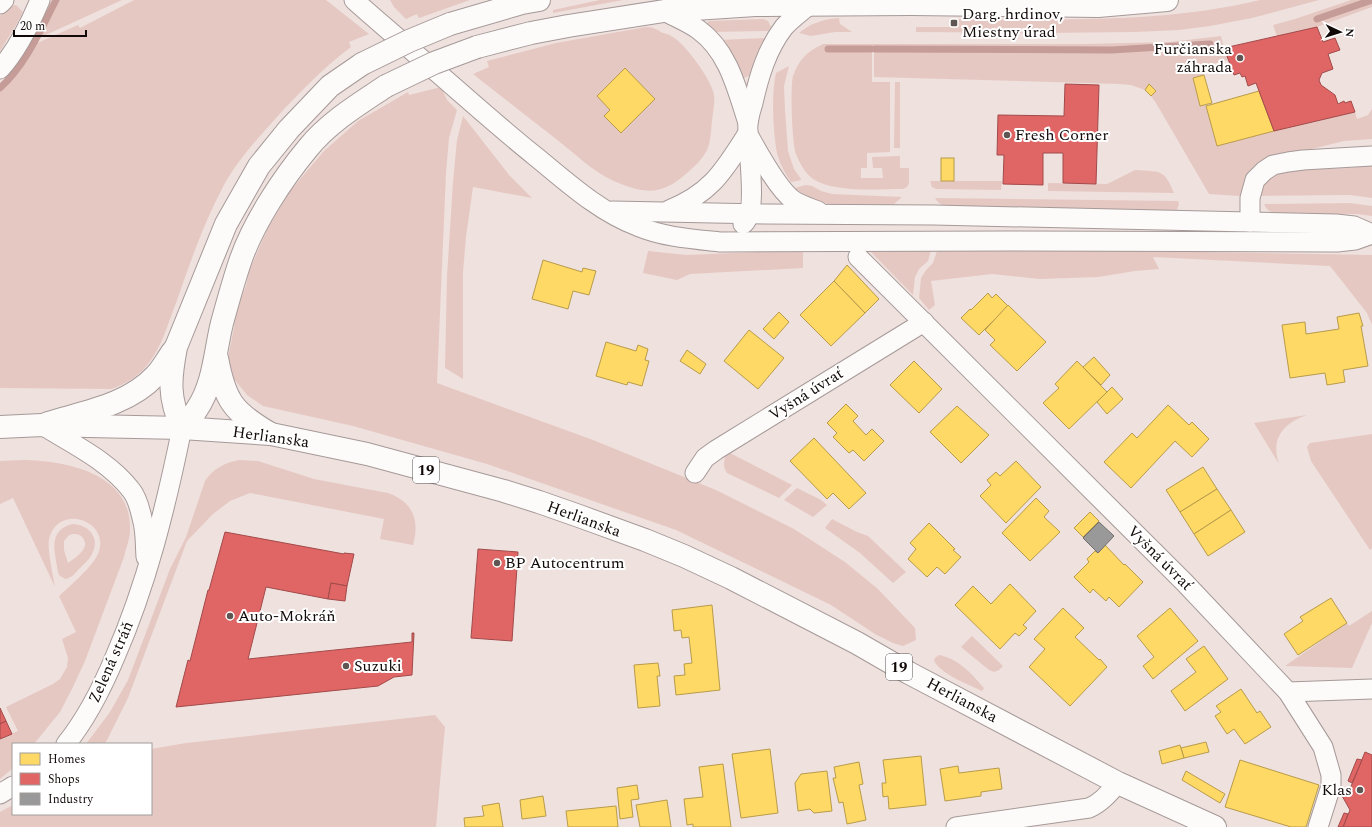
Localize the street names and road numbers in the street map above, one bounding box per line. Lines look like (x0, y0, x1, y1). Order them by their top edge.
street label: Vyšná úvrať (764, 361, 848, 426)
street label: Herlianska (231, 420, 311, 454)
road number: 19 (413, 457, 439, 483)
street label: Herlianska (544, 494, 625, 544)
street label: Vyšná úvrať (1122, 520, 1198, 596)
street label: Zelená stráň (82, 617, 140, 707)
road number: 19 (886, 654, 912, 680)
street label: Herlianska (922, 671, 1002, 729)

